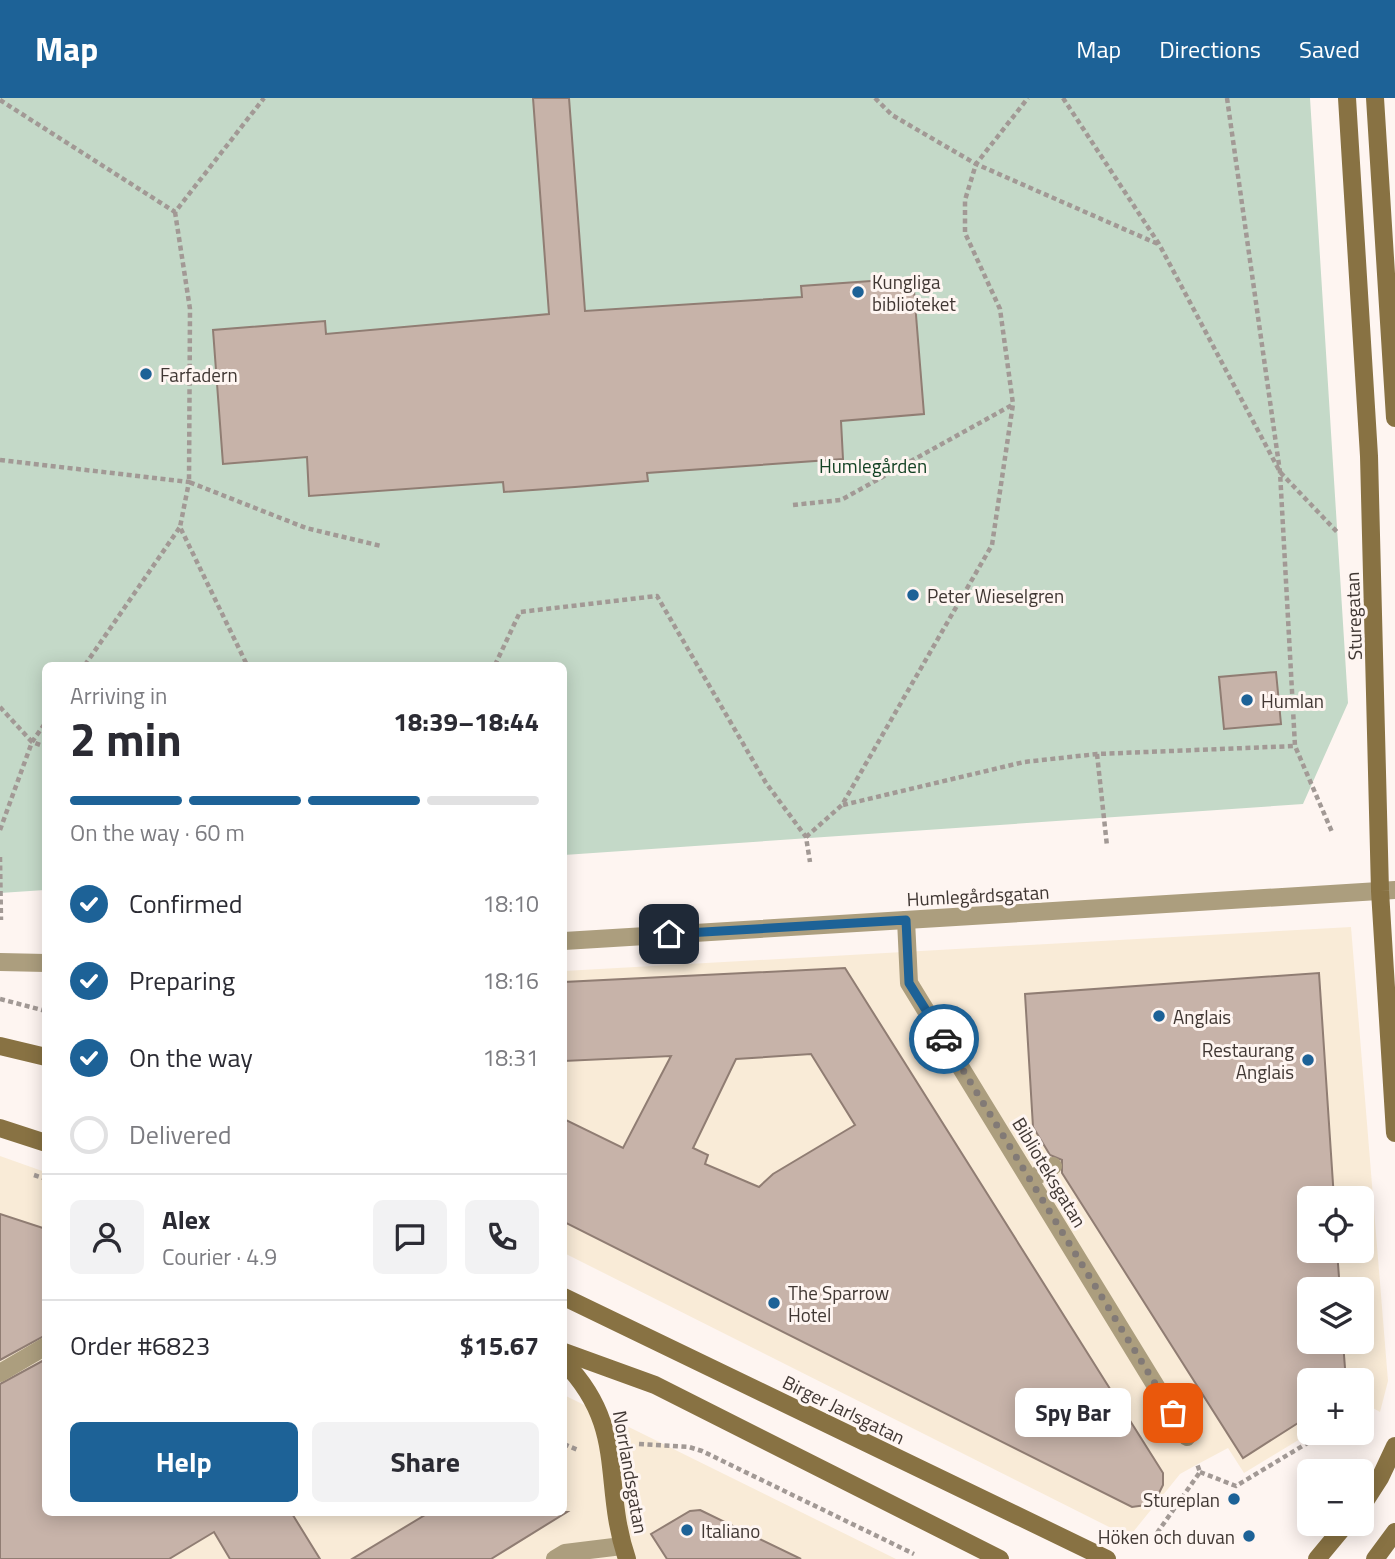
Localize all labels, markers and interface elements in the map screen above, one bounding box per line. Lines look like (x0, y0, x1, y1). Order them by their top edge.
text: Map (35, 24, 98, 74)
text: Map (1076, 31, 1121, 67)
text: Directions (1159, 31, 1261, 67)
text: Saved (1299, 31, 1360, 67)
place label: Kungliga biblioteket (872, 267, 956, 318)
marker: Kungliga biblioteket (850, 284, 866, 300)
place label: Farfadern (160, 360, 238, 389)
marker: Farfadern (138, 366, 154, 382)
park label: Humlegården (819, 451, 927, 480)
street label: Sturegatan (1337, 571, 1369, 661)
place label: Peter Wieselgren (927, 581, 1064, 610)
marker: Peter Wieselgren (905, 587, 921, 603)
text: Arriving in (70, 678, 167, 713)
place label: Humlan (1261, 686, 1324, 715)
marker: Humlan (1239, 692, 1255, 708)
text: 18:39–18:44 (393, 702, 539, 741)
text: 2 min (70, 704, 182, 774)
text: On the way · 60 m (70, 815, 245, 850)
street label: Humlegårdsgatan (906, 877, 1050, 913)
text: Confirmed (129, 884, 243, 923)
icon: check (70, 885, 108, 923)
text: 18:10 (482, 886, 539, 921)
pin (639, 904, 699, 964)
icon: home (650, 915, 688, 953)
text: Preparing (129, 961, 235, 1000)
icon: check (70, 962, 108, 1000)
text: 18:16 (482, 963, 539, 998)
place label: Anglais (1173, 1002, 1231, 1031)
courier (909, 1004, 979, 1074)
marker: Anglais (1151, 1008, 1167, 1024)
icon: car (925, 1020, 963, 1058)
place label: Restaurang Anglais (1202, 1035, 1294, 1086)
text: On the way (129, 1038, 253, 1077)
icon: check (70, 1039, 108, 1077)
text: 18:31 (482, 1040, 539, 1075)
marker: Restaurang Anglais (1300, 1052, 1316, 1068)
street label: Biblioteksgatan (1006, 1111, 1094, 1233)
text: Delivered (129, 1115, 232, 1154)
map controls (1297, 1186, 1374, 1536)
button: locate (1297, 1186, 1374, 1263)
button: person (70, 1200, 144, 1274)
text: Alex (162, 1200, 210, 1239)
button: chat (373, 1200, 447, 1274)
button: phone (465, 1200, 539, 1274)
text: Courier · 4.9 (162, 1239, 277, 1274)
button: layers (1297, 1277, 1374, 1354)
place label: The Sparrow Hotel (788, 1278, 889, 1329)
marker: The Sparrow Hotel (766, 1295, 782, 1311)
text: Order #6823 (70, 1326, 210, 1365)
text: $15.67 (460, 1326, 539, 1365)
street label: Birger Jarlsgatan (778, 1367, 910, 1451)
button: + (1297, 1368, 1374, 1445)
pin (1143, 1383, 1203, 1443)
callout: Spy Bar (1016, 1388, 1131, 1438)
icon: bag (1154, 1394, 1192, 1432)
text: Spy Bar (1035, 1395, 1111, 1430)
street label: Norrlandsgatan (606, 1408, 656, 1536)
button: Help (70, 1422, 298, 1502)
button: Share (312, 1422, 539, 1502)
button: − (1297, 1459, 1374, 1536)
place label: Stureplan (1143, 1485, 1220, 1514)
marker: Stureplan (1226, 1491, 1242, 1507)
place label: Italiano (701, 1516, 760, 1545)
marker: Italiano (679, 1522, 695, 1538)
place label: Höken och duvan (1098, 1522, 1235, 1551)
marker: Höken och duvan (1241, 1528, 1257, 1544)

